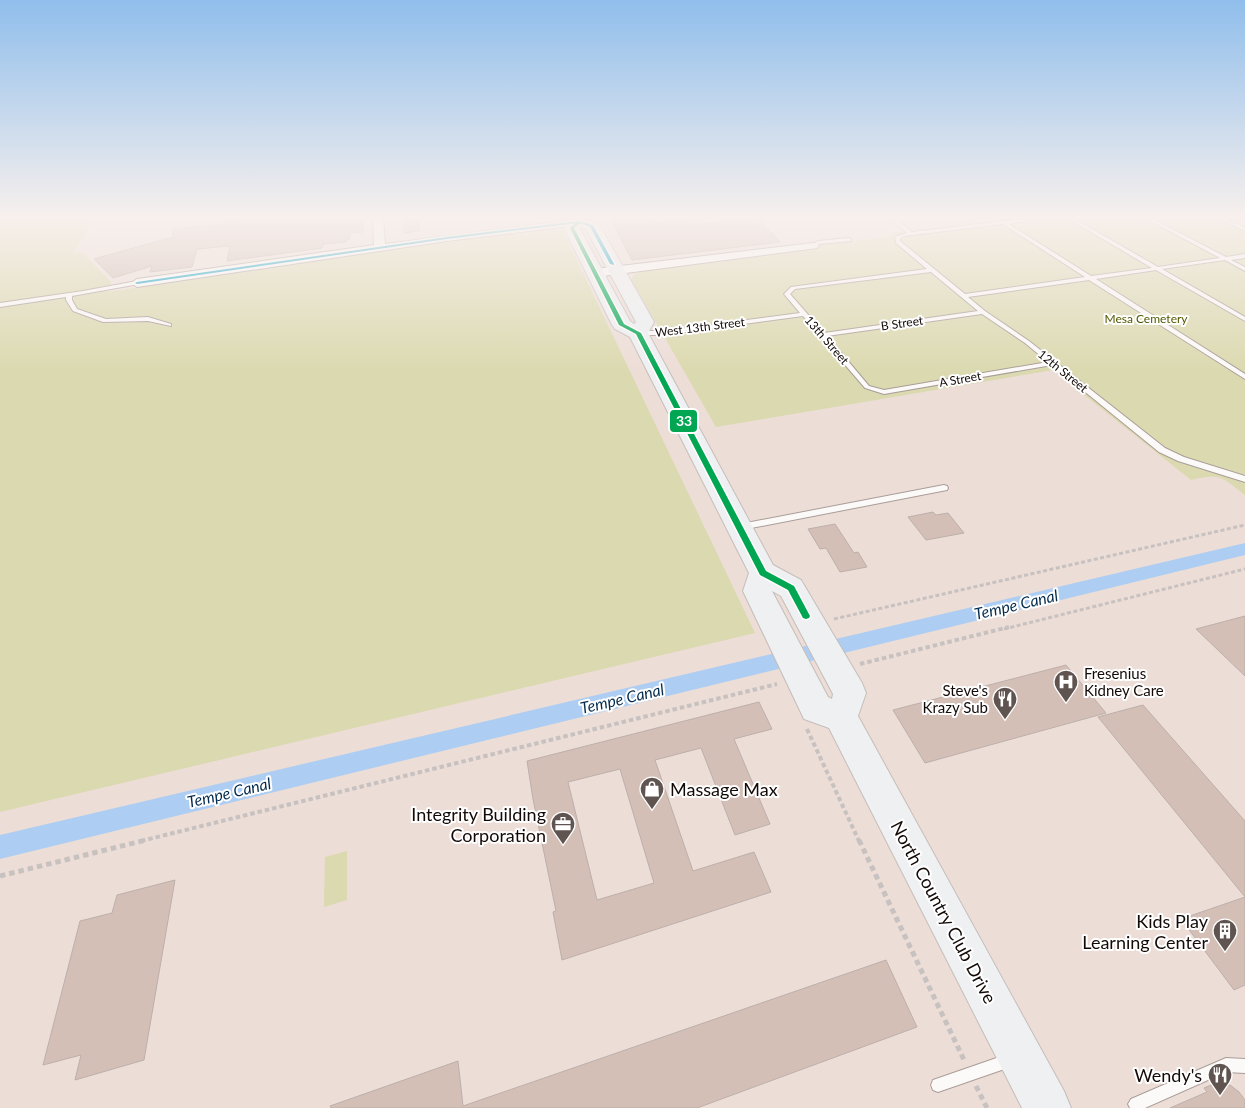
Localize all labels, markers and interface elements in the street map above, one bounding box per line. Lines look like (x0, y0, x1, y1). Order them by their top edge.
park label: Mesa Cemetery (1104, 311, 1188, 326)
street label: 13th Street (802, 313, 853, 368)
street label: B Street (880, 313, 925, 333)
street label: West 13th Street (654, 314, 746, 340)
street label: 12th Street (1035, 346, 1091, 396)
street label: A Street (938, 368, 983, 390)
line badge: 33 (669, 409, 698, 433)
text: 33 (676, 412, 692, 429)
water label: Tempe Canal (972, 585, 1060, 623)
place label: Fresenius Kidney Care (1084, 664, 1164, 699)
hospital icon: Fresenius Kidney Care (1053, 669, 1079, 703)
water label: Tempe Canal (578, 679, 666, 717)
place label: Steve's Krazy Sub (923, 681, 988, 716)
restaurant icon: Steve's Krazy Sub (992, 686, 1018, 720)
water label: Tempe Canal (185, 773, 273, 811)
shop icon: Massage Max (639, 776, 665, 810)
place label: Massage Max (670, 778, 778, 800)
place label: Integrity Building Corporation (411, 803, 546, 846)
office icon: Integrity Building Corporation (550, 811, 576, 845)
street label: North Country Club Drive (886, 817, 1002, 1007)
place label: Kids Play Learning Center (1082, 910, 1209, 953)
building icon: Kids Play Learning Center (1212, 918, 1238, 952)
restaurant icon: Wendy's (1207, 1062, 1233, 1096)
place label: Wendy's (1134, 1064, 1202, 1086)

